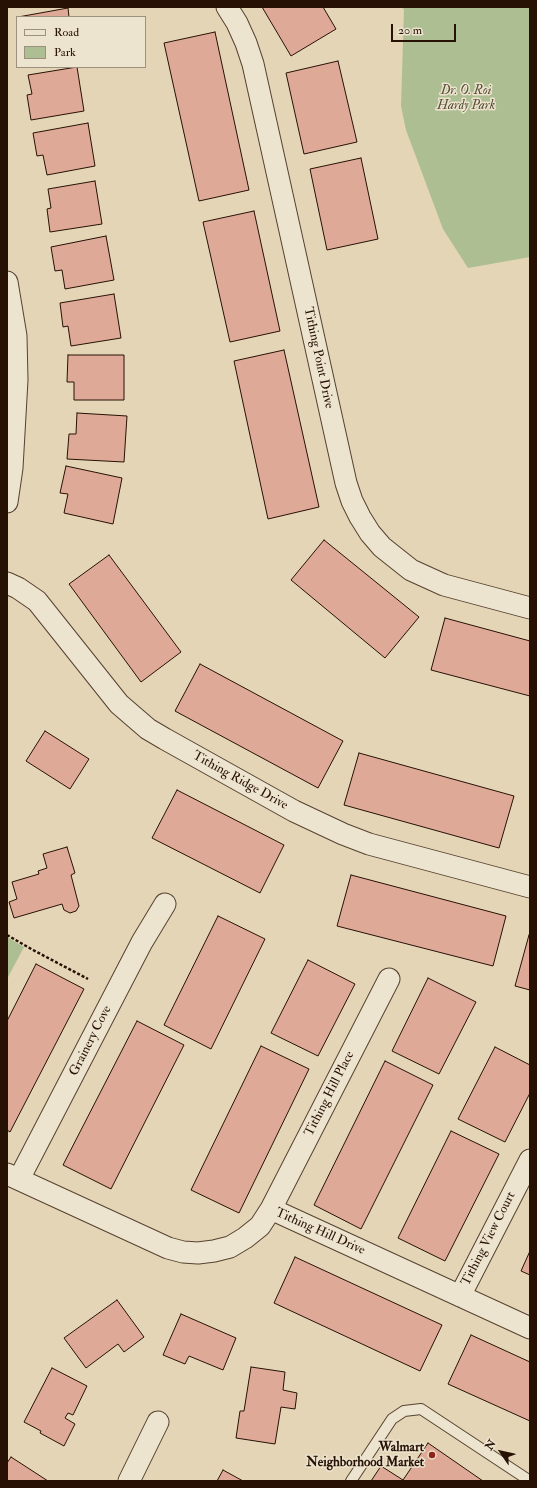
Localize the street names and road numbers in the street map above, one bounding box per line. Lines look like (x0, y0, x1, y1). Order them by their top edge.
street label: Tithing Point Drive (300, 306, 336, 410)
street label: Tithing Ridge Drive (190, 748, 290, 814)
street label: Grainery Cove (67, 1003, 115, 1079)
street label: Tithing Hill Place (302, 1049, 358, 1139)
street label: Tithing View Court (459, 1189, 519, 1289)
street label: Tithing Hill Drive (273, 1205, 367, 1259)

